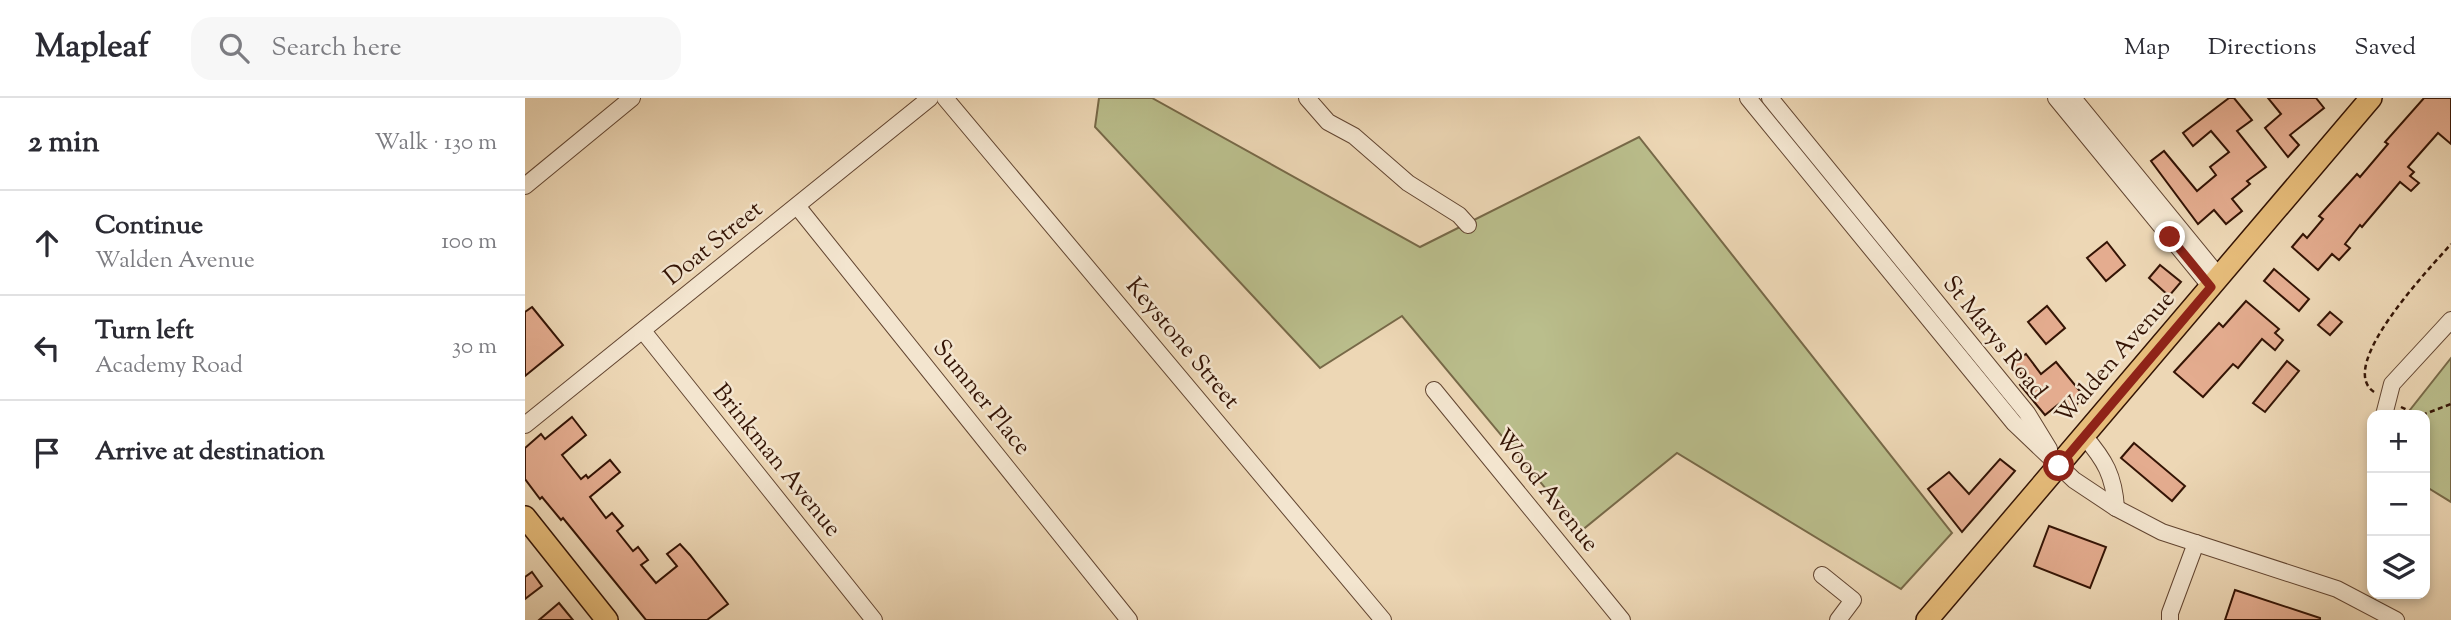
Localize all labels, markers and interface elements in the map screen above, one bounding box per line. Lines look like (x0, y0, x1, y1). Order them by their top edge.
search box (191, 17, 681, 80)
text: Mapleaf (35, 24, 149, 72)
icon: search (215, 29, 253, 67)
text: Search here (271, 30, 402, 67)
text: Map (2124, 31, 2170, 65)
text: Directions (2208, 31, 2316, 65)
text: Saved (2354, 31, 2416, 65)
text: 2 min (28, 122, 100, 165)
text: Walk · 130 m (374, 127, 497, 160)
street label: Doat Street (657, 194, 771, 294)
text: Continue (95, 208, 203, 245)
route end (2154, 221, 2185, 252)
icon: ahead (28, 224, 66, 262)
text: 100 m (441, 226, 497, 259)
text: Walden Avenue (95, 245, 255, 278)
street label: St Marys Road (1934, 269, 2055, 407)
street label: Keystone Street (1117, 271, 1247, 417)
street label: Walden Avenue (2048, 284, 2184, 432)
text: Turn left (95, 313, 194, 350)
icon: left (28, 329, 66, 367)
text: 30 m (452, 331, 497, 364)
street label: Sumner Place (924, 333, 1038, 463)
text: Academy Road (95, 350, 243, 383)
street label: Brinkman Avenue (703, 377, 849, 545)
map controls (2367, 410, 2430, 599)
button: + (2367, 410, 2430, 473)
street label: Wood Avenue (1486, 422, 1606, 560)
icon: arrive (28, 434, 66, 472)
text: Arrive at destination (95, 434, 325, 471)
route start (2043, 450, 2074, 481)
button: − (2367, 473, 2430, 536)
button: layers (2367, 536, 2430, 599)

